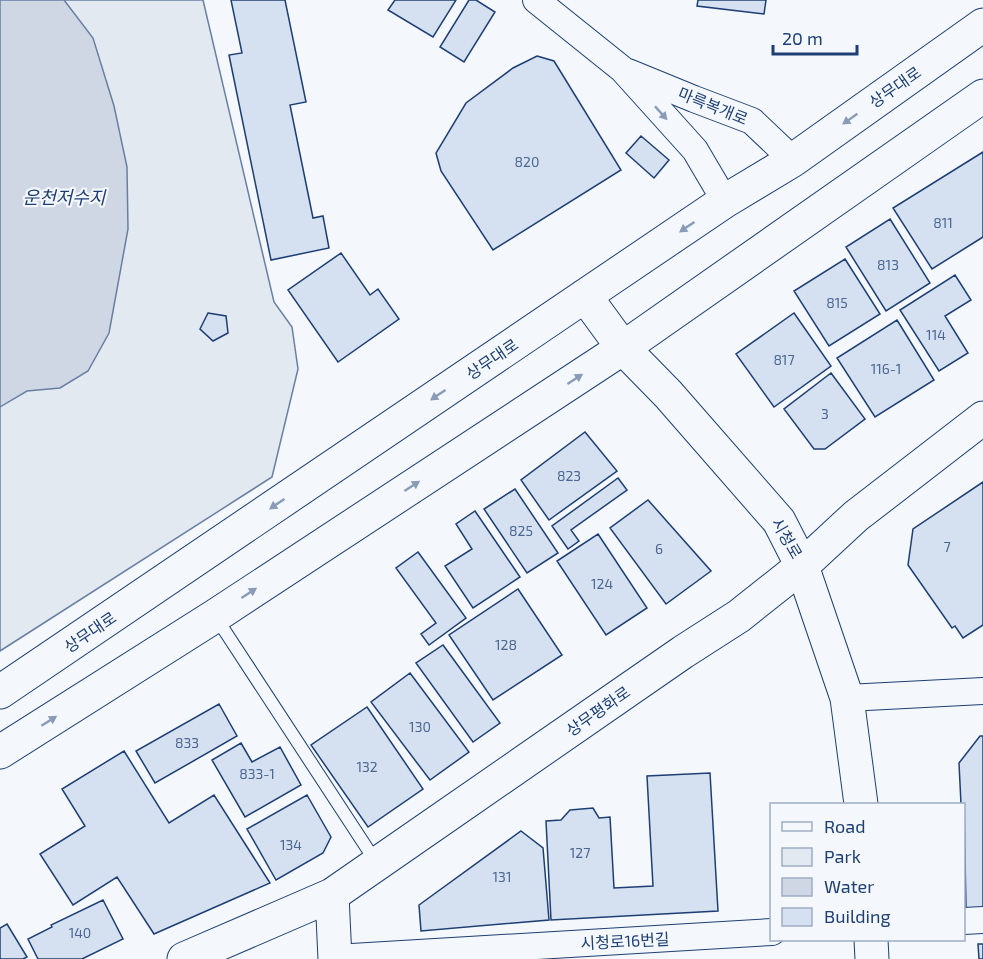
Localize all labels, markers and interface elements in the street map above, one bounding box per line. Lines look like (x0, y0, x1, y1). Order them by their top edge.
scale bar (773, 18, 857, 56)
text: 20 m (782, 27, 823, 49)
street label: 상무대로 (865, 62, 925, 111)
street label: 마륵복개로 (676, 83, 751, 128)
one-way arrow (654, 105, 667, 120)
one-way arrow (842, 113, 858, 125)
house number: 820 (515, 153, 539, 170)
water label: 운천저수지 (23, 186, 107, 208)
house number: 811 (933, 214, 953, 231)
one-way arrow (679, 221, 695, 232)
house number: 813 (877, 256, 899, 273)
house number: 815 (826, 294, 848, 311)
house number: 114 (926, 326, 946, 343)
street label: 상무대로 (462, 334, 522, 383)
house number: 817 (773, 351, 795, 368)
house number: 116-1 (871, 360, 901, 377)
one-way arrow (567, 374, 583, 385)
one-way arrow (431, 389, 447, 401)
house number: 3 (821, 405, 829, 422)
house number: 823 (557, 467, 581, 484)
one-way arrow (404, 481, 420, 492)
one-way arrow (269, 499, 286, 510)
street label: 시청로 (768, 514, 807, 562)
house number: 825 (509, 522, 533, 539)
house number: 7 (943, 538, 951, 555)
house number: 6 (655, 540, 663, 557)
house number: 124 (591, 575, 613, 592)
one-way arrow (241, 588, 257, 599)
street label: 상무대로 (60, 607, 120, 656)
house number: 128 (495, 636, 517, 653)
street label: 상무평화로 (562, 682, 634, 739)
one-way arrow (41, 715, 57, 727)
house number: 130 (409, 718, 431, 735)
house number: 833 (175, 734, 199, 751)
house number: 132 (356, 758, 378, 775)
house number: 833-1 (239, 765, 275, 782)
legend (770, 803, 965, 941)
text: Road (824, 815, 865, 837)
house number: 134 (280, 836, 302, 853)
house number: 127 (570, 844, 590, 861)
text: Park (824, 845, 861, 867)
house number: 131 (493, 868, 511, 885)
text: Water (824, 875, 874, 897)
text: Building (824, 905, 891, 927)
house number: 140 (69, 924, 91, 941)
street label: 시청로16번길 (580, 929, 670, 952)

